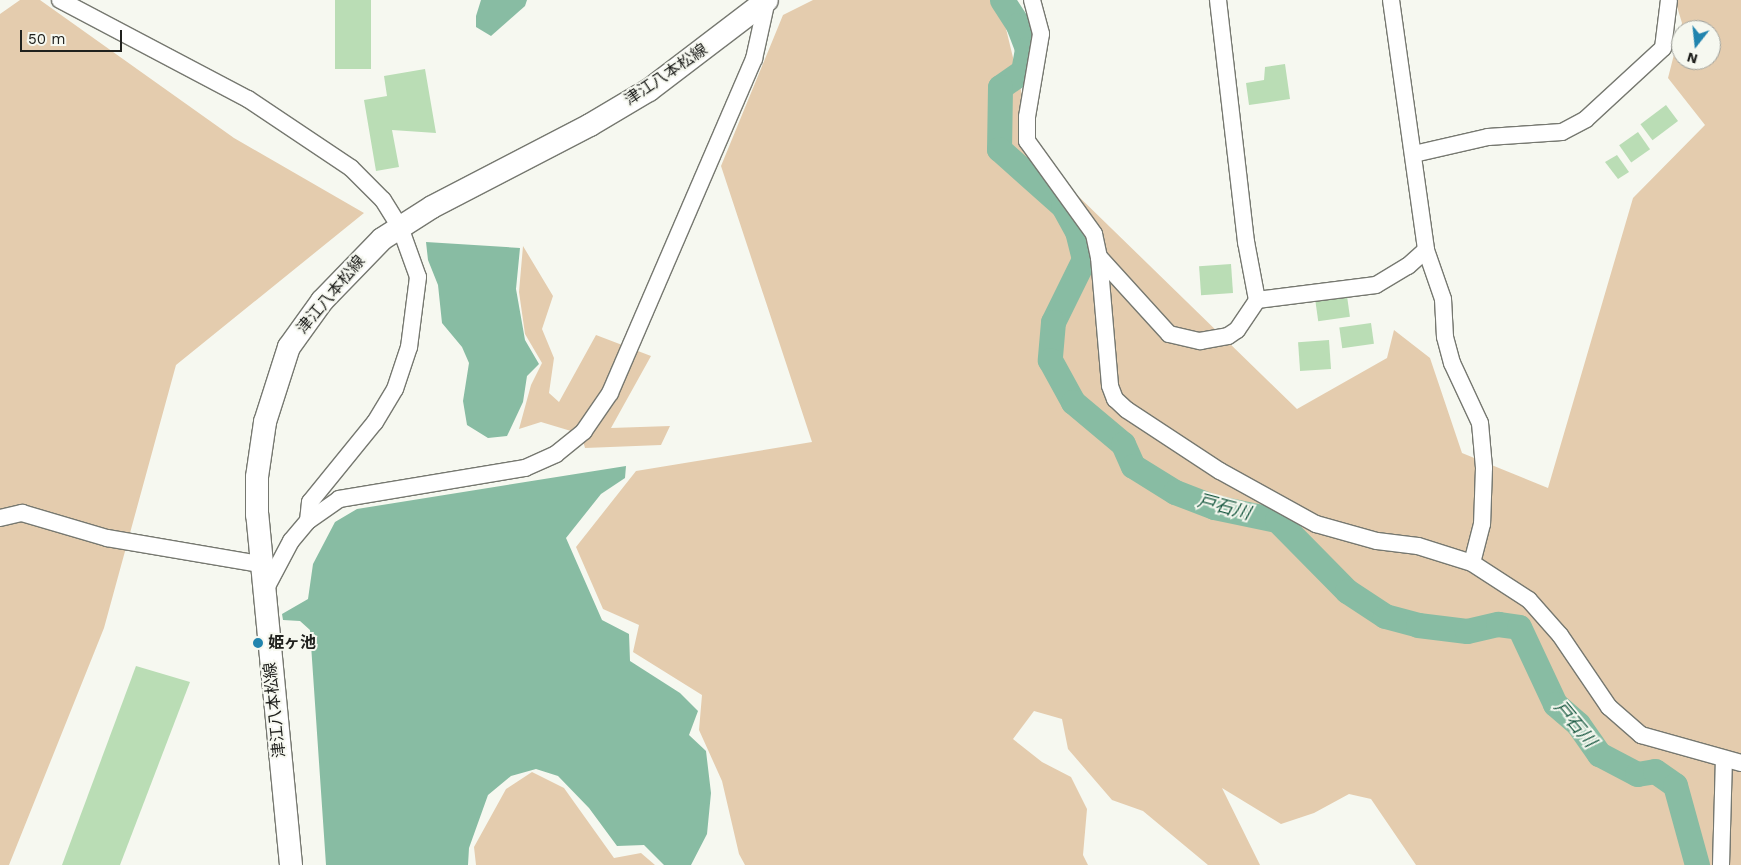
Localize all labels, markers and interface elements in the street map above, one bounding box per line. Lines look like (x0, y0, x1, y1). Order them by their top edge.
scale bar (22, 20, 125, 52)
north arrow (1671, 20, 1721, 70)
text: 50 m (28, 30, 65, 48)
street label: 津江八本松線 (621, 40, 711, 110)
text: N (1685, 49, 1699, 68)
street label: 津江八本松線 (293, 252, 369, 338)
water label: 戸石川 (1195, 490, 1253, 524)
place label: 姫ヶ池 (268, 633, 316, 653)
marker: 姫ヶ池 (252, 637, 264, 649)
street label: 津江八本松線 (260, 661, 290, 759)
water label: 戸石川 (1549, 696, 1601, 752)

